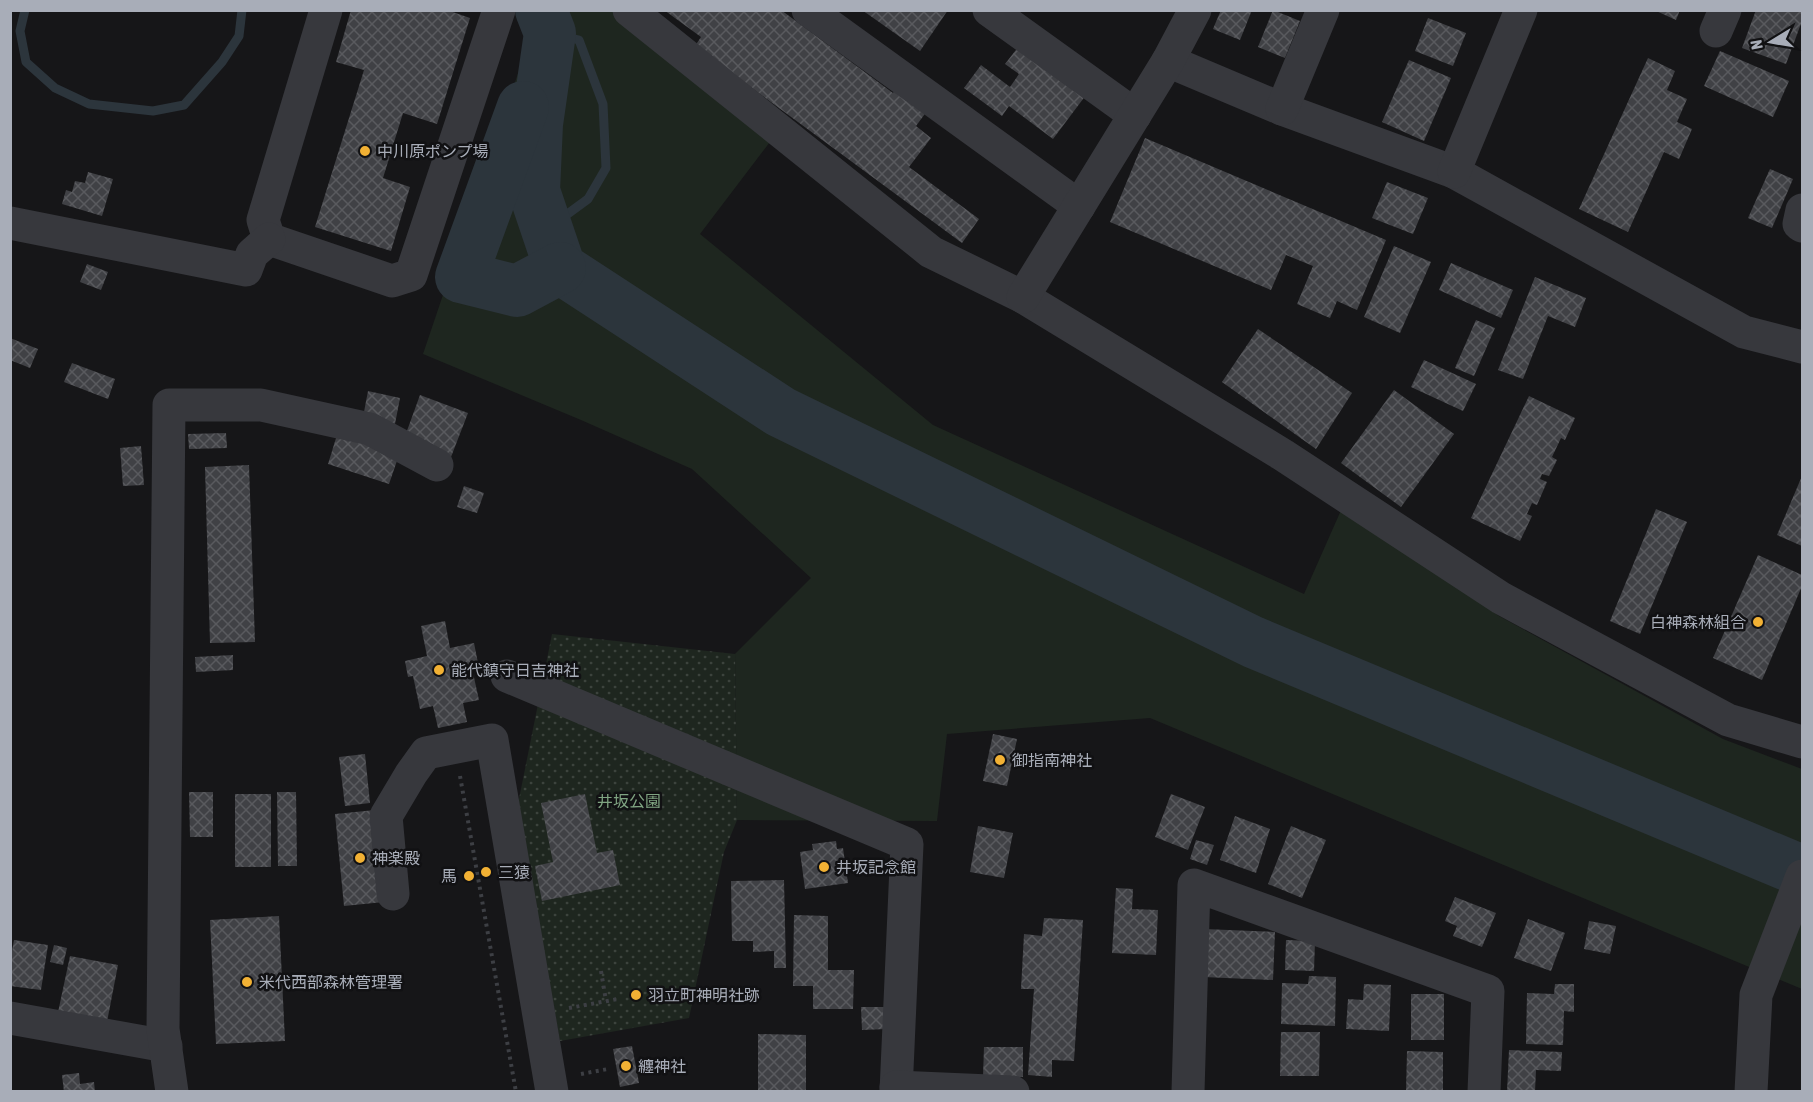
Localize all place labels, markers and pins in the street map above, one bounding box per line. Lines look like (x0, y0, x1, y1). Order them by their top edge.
place label: 中川原ポンプ場 (377, 142, 489, 160)
marker: 中川原ポンプ場 (358, 144, 372, 158)
place label: 白神森林組合 (1650, 613, 1746, 631)
marker: 白神森林組合 (1751, 615, 1765, 629)
place label: 能代鎮守日吉神社 (451, 661, 579, 679)
marker: 能代鎮守日吉神社 (432, 663, 446, 677)
place label: 御指南神社 (1012, 751, 1092, 769)
marker: 御指南神社 (993, 753, 1007, 767)
place label: 神楽殿 (372, 849, 420, 867)
marker: 神楽殿 (353, 851, 367, 865)
place label: 井坂記念館 (836, 858, 916, 876)
marker: 井坂記念館 (817, 860, 831, 874)
place label: 三猿 (498, 863, 530, 881)
marker: 三猿 (479, 865, 493, 879)
place label: 馬 (441, 867, 457, 885)
marker: 馬 (462, 869, 476, 883)
place label: 米代西部森林管理署 (259, 973, 403, 991)
marker: 米代西部森林管理署 (240, 975, 254, 989)
place label: 羽立町神明社跡 (648, 986, 760, 1004)
marker: 羽立町神明社跡 (629, 988, 643, 1002)
place label: 纏神社 (638, 1057, 686, 1075)
marker: 纏神社 (619, 1059, 633, 1073)

